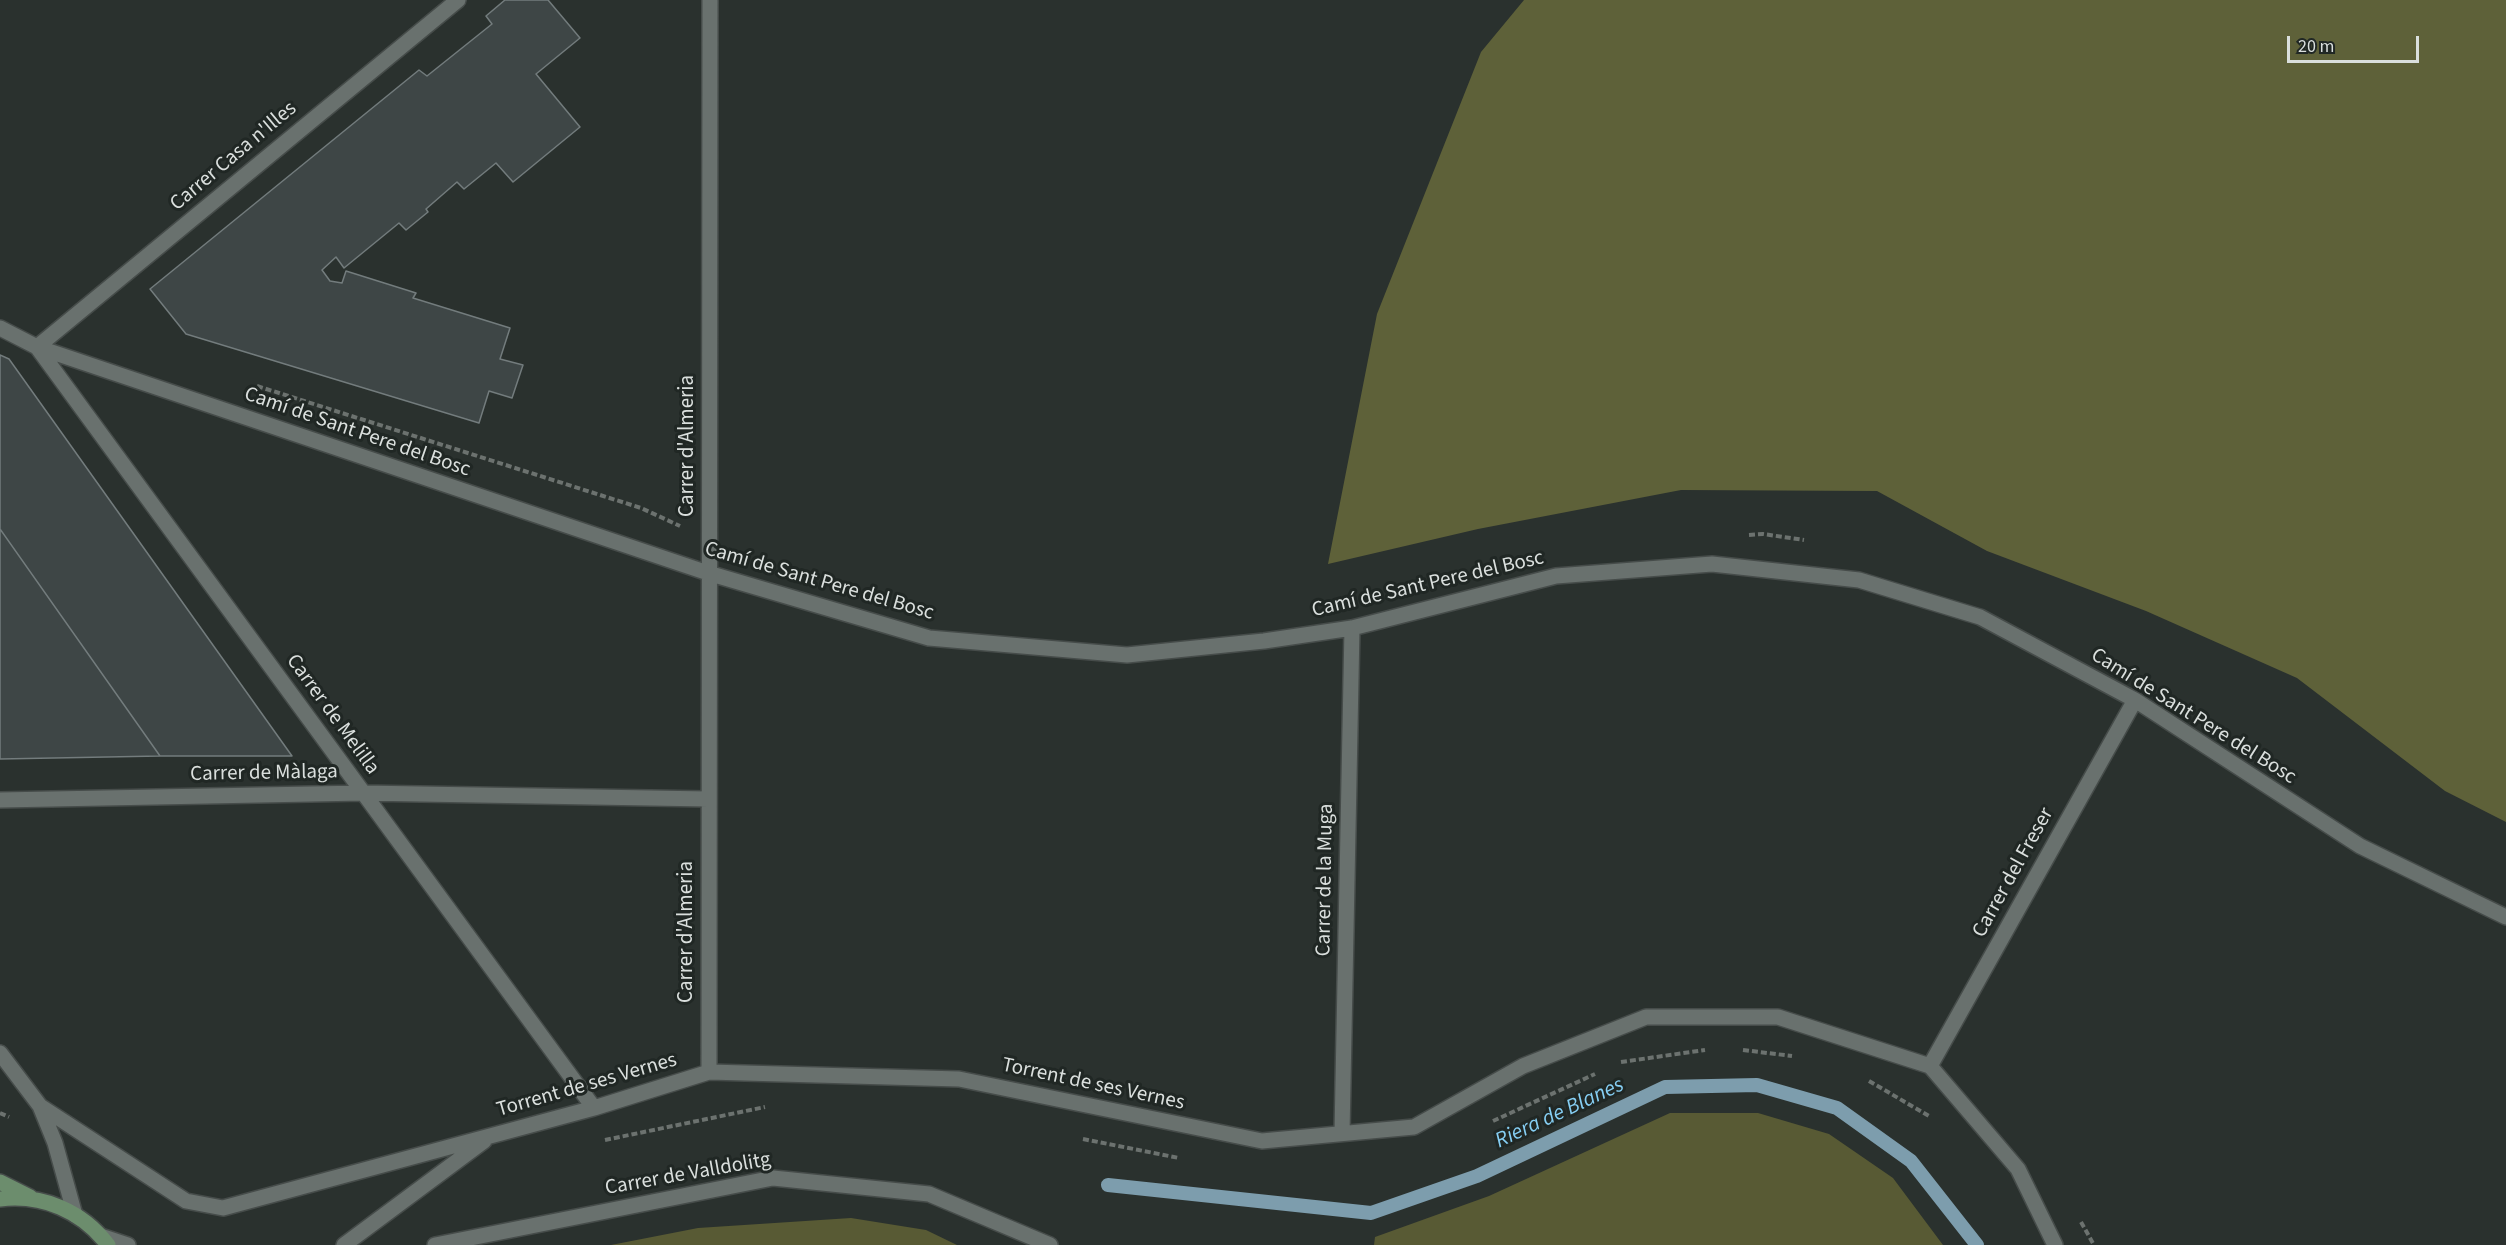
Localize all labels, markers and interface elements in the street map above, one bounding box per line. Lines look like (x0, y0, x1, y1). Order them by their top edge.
scale bar (2290, 24, 2422, 62)
text: 20 m (2298, 34, 2334, 59)
street label: Carrer Casa n'Illes (166, 97, 302, 217)
street label: Carrer d'Almeria (675, 375, 701, 517)
street label: Camí de Sant Pere del Bosc (241, 382, 473, 484)
street label: Camí de Sant Pere del Bosc (701, 537, 937, 627)
street label: Camí de Sant Pere del Bosc (1310, 546, 1546, 624)
street label: Camí de Sant Pere del Bosc (2086, 643, 2300, 791)
street label: Carrer de Melilla (280, 650, 384, 780)
street label: Carrer de Màlaga (190, 760, 338, 788)
street label: Carrer de la Muga (1312, 803, 1340, 957)
street label: Carrer del Freser (1968, 804, 2060, 942)
street label: Carrer d'Almeria (674, 861, 700, 1003)
street label: Torrent de ses Vernes (494, 1048, 680, 1124)
street label: Torrent de ses Vernes (999, 1053, 1187, 1117)
water label: Riera de Blanes (1491, 1073, 1629, 1155)
street label: Carrer de Valldolitg (603, 1148, 773, 1202)

